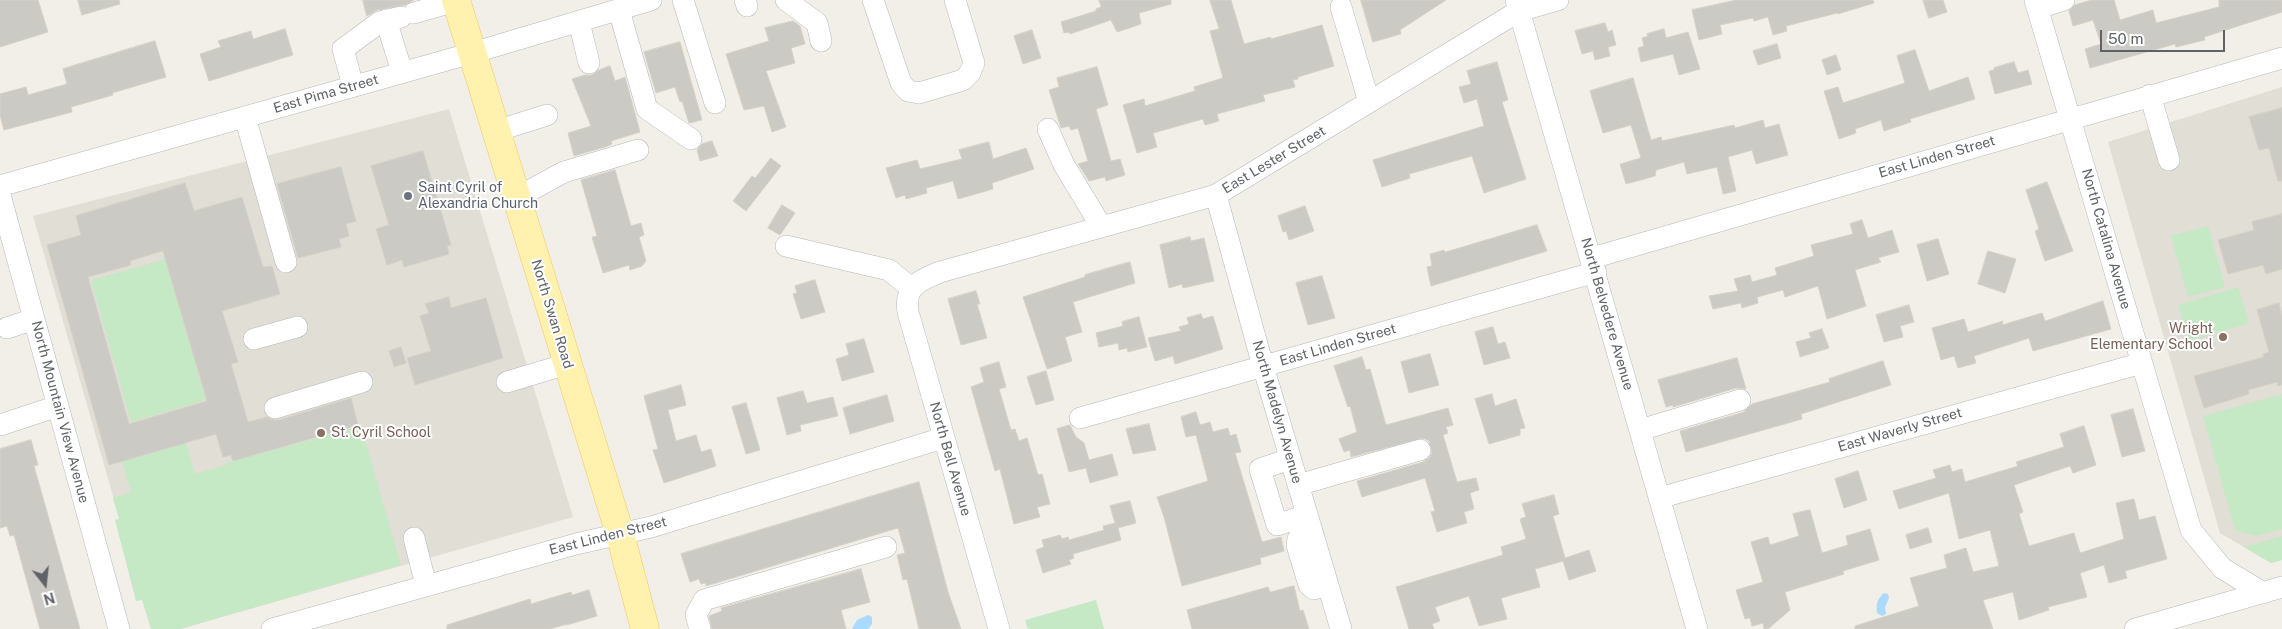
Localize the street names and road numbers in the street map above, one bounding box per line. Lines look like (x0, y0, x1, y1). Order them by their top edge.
street label: East Pima Street (271, 71, 381, 117)
street label: East Lester Street (1219, 123, 1329, 197)
street label: East Linden Street (1877, 132, 1997, 182)
street label: North Catalina Avenue (2078, 167, 2134, 311)
street label: North Belvedere Avenue (1577, 236, 1637, 392)
street label: North Swan Road (527, 257, 577, 371)
street label: North Mountain View Avenue (28, 319, 92, 505)
street label: East Linden Street (1278, 320, 1398, 370)
street label: North Madelyn Avenue (1249, 339, 1305, 485)
street label: North Bell Avenue (926, 400, 974, 518)
street label: East Waverly Street (1836, 404, 1964, 456)
street label: East Linden Street (548, 513, 668, 559)

